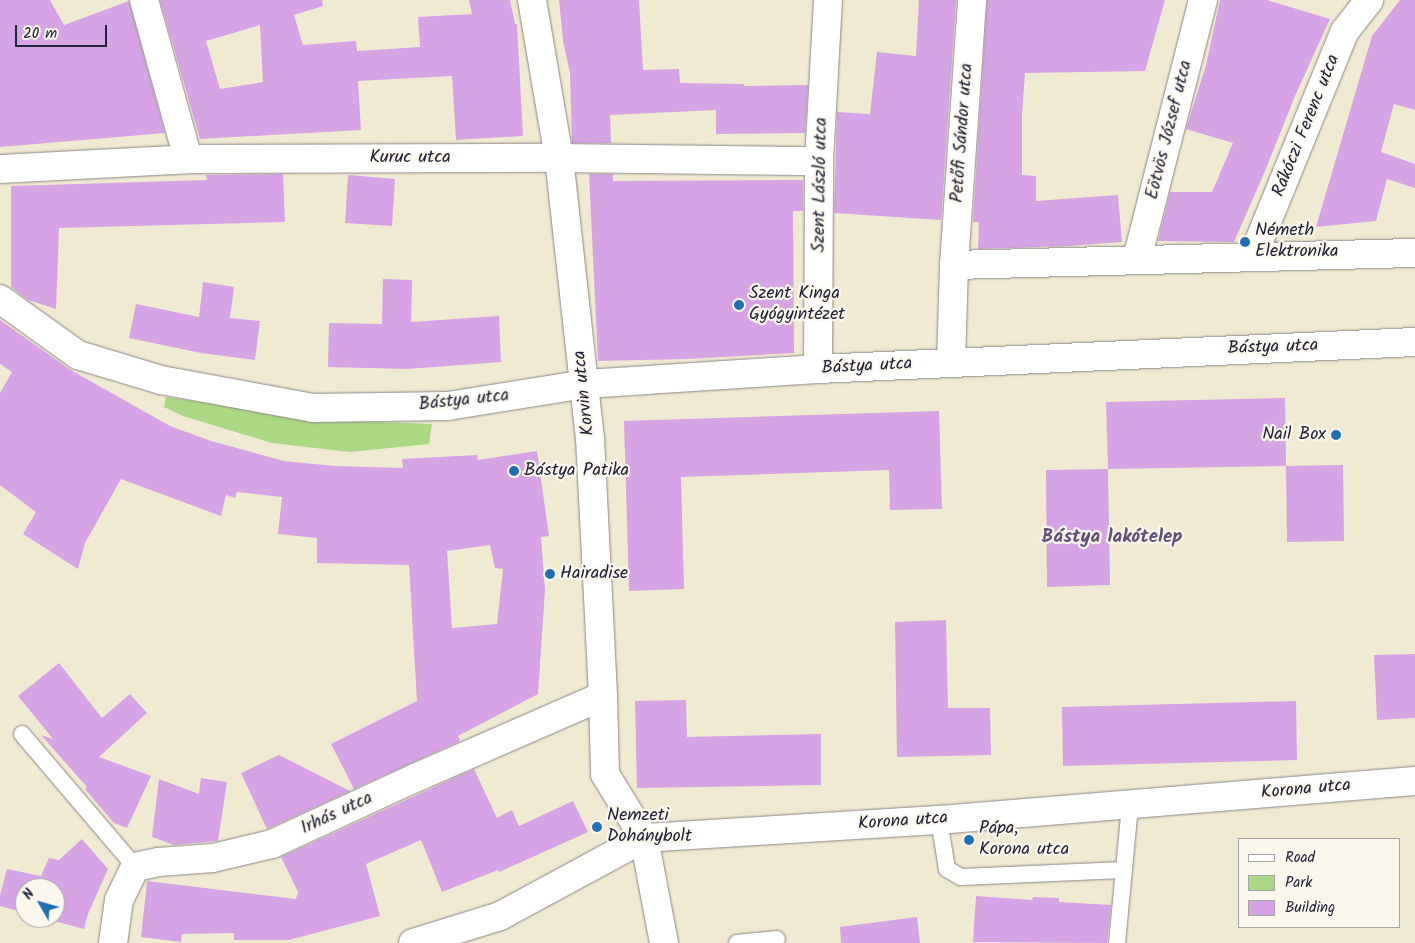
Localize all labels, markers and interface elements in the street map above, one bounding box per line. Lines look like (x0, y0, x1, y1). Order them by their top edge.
scale bar (18, 15, 110, 47)
text: 20 m (23, 22, 57, 46)
street label: Rákóczi Ferenc utca (1269, 52, 1345, 200)
street label: Eötvös József utca (1142, 58, 1198, 202)
street label: Petőfi Sándor utca (947, 63, 979, 203)
street label: Szent László utca (809, 117, 833, 253)
street label: Kuruc utca (369, 147, 451, 169)
place label: Németh Elektronika (1255, 221, 1338, 264)
marker: Németh Elektronika (1239, 236, 1251, 248)
place label: Szent Kinga Gyógyintézet (749, 284, 845, 326)
marker: Szent Kinga Gyógyintézet (733, 299, 745, 311)
street label: Bástya utca (1227, 336, 1319, 360)
street label: Korvin utca (570, 349, 600, 437)
street label: Bástya utca (821, 354, 913, 380)
street label: Bástya utca (418, 386, 510, 416)
place label: Nail Box (1262, 424, 1326, 446)
marker: Nail Box (1330, 429, 1342, 441)
place label: Bástya Patika (524, 460, 629, 482)
marker: Bástya Patika (508, 465, 520, 477)
district label: Bástya lakótelep (1041, 527, 1183, 549)
place label: Hairadise (560, 563, 628, 585)
marker: Hairadise (544, 568, 556, 580)
street label: Korona utca (1260, 775, 1352, 805)
street label: Irhás utca (298, 788, 376, 840)
place label: Nemzeti Dohánybolt (607, 806, 692, 849)
street label: Korona utca (857, 808, 949, 836)
place label: Pápa, Korona utca (979, 819, 1069, 862)
marker: Nemzeti Dohánybolt (591, 821, 603, 833)
marker: Pápa, Korona utca (963, 834, 975, 846)
legend (1238, 838, 1400, 928)
text: Road (1285, 846, 1315, 870)
text: Park (1285, 871, 1312, 895)
north arrow (15, 878, 65, 928)
text: N (18, 884, 40, 905)
text: Building (1285, 896, 1335, 920)

